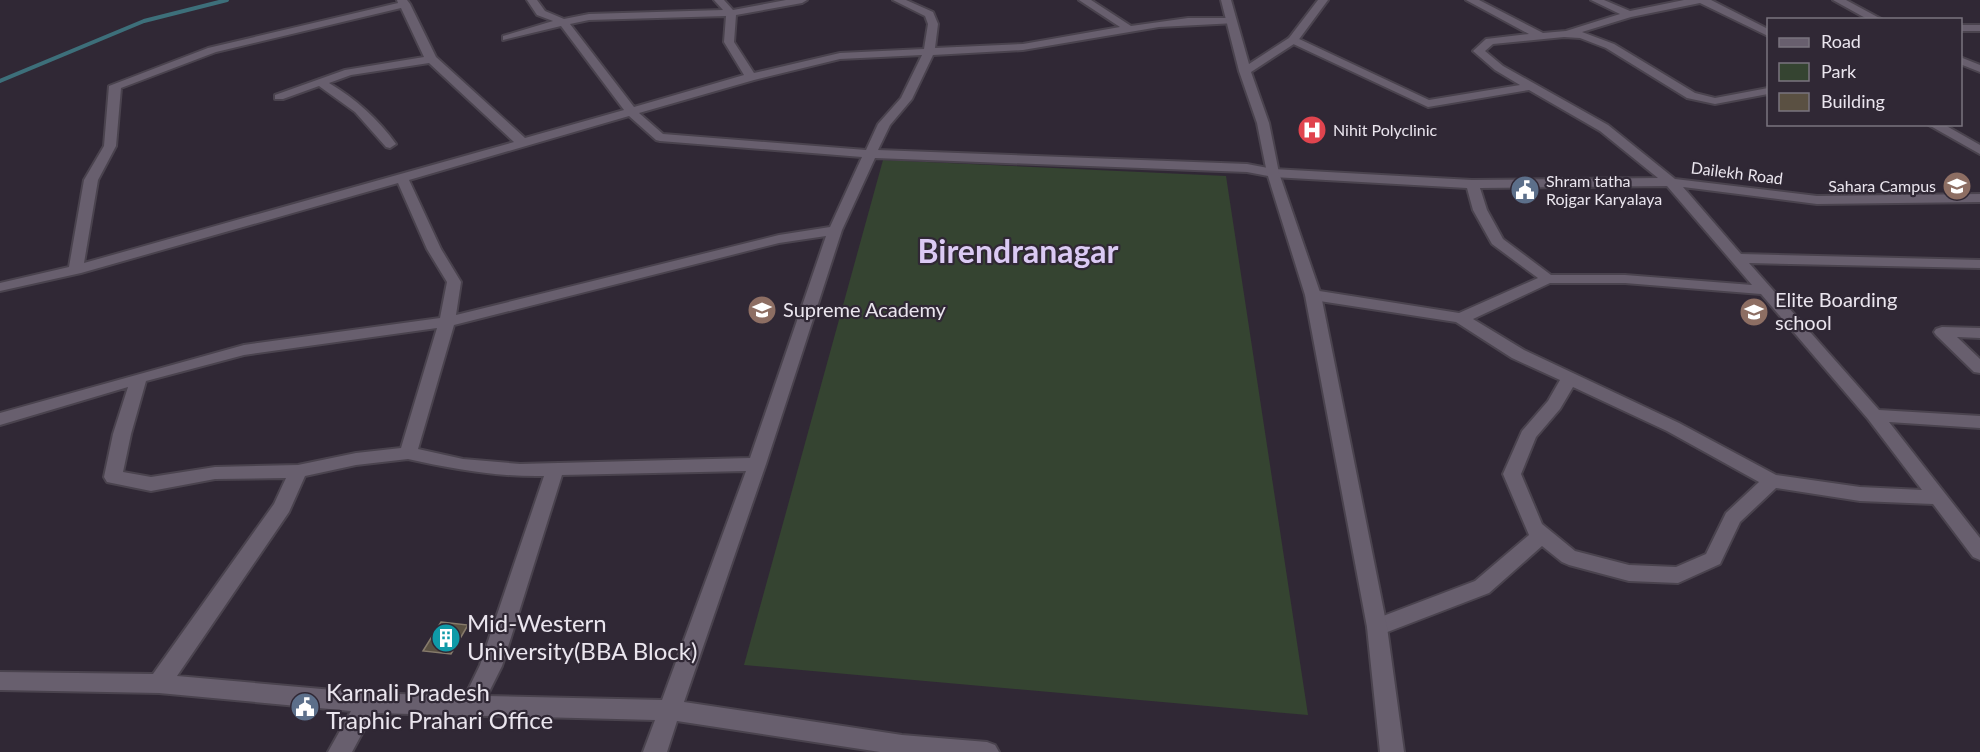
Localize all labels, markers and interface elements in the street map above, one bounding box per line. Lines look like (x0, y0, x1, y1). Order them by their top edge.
legend (1767, 18, 1962, 126)
text: Road (1821, 30, 1861, 52)
text: Park (1821, 60, 1857, 82)
text: Building (1821, 90, 1885, 112)
hospital icon: Nihit Polyclinic (1296, 114, 1328, 146)
place label: Nihit Polyclinic (1333, 120, 1438, 139)
street label: Dailekh Road (1690, 157, 1784, 188)
school or university icon: Sahara Campus (1941, 170, 1973, 202)
place label: Shram tatha Rojgar Karyalaya (1546, 171, 1662, 208)
public building icon: Shram tatha Rojgar Karyalaya (1509, 174, 1541, 206)
place label: Sahara Campus (1828, 176, 1936, 195)
district label: Birendranagar (917, 231, 1119, 270)
place label: Elite Boarding school (1775, 287, 1897, 334)
school or university icon: Supreme Academy (746, 294, 778, 326)
school or university icon: Elite Boarding school (1738, 296, 1770, 328)
place label: Supreme Academy (783, 297, 947, 321)
place label: Mid-Western University(BBA Block) (467, 608, 697, 665)
building icon: Mid-Western University(BBA Block) (430, 622, 462, 654)
place label: Karnali Pradesh Traphic Prahari Office (326, 677, 553, 734)
public building icon: Karnali Pradesh Traphic Prahari Office (289, 691, 321, 723)

